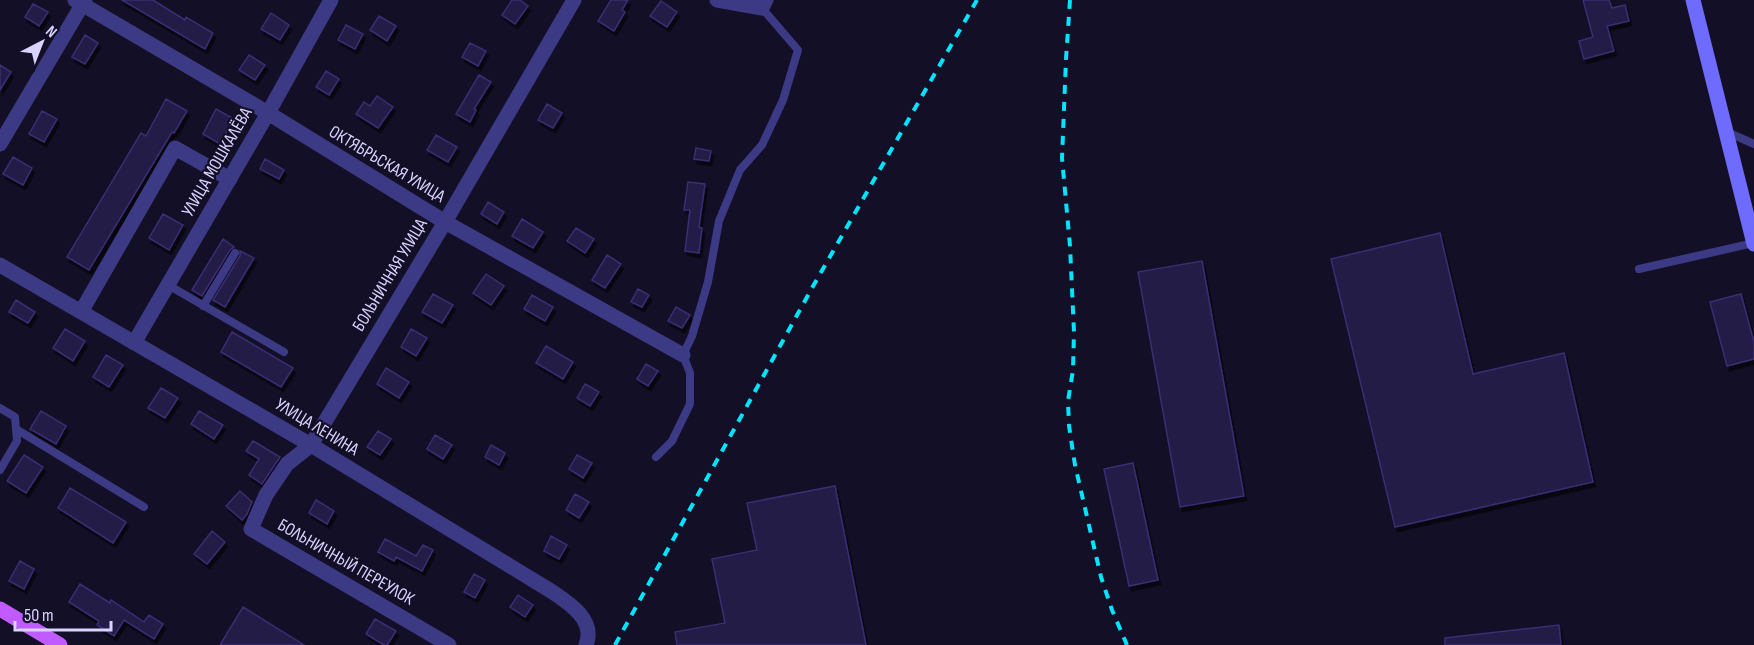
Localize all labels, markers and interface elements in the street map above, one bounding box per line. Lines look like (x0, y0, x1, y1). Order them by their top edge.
north arrow (12, 12, 72, 72)
text: N (42, 22, 61, 42)
street label: УЛИЦА МОШКАЛЁВА (177, 104, 257, 220)
street label: ОКТЯБРЬСКАЯ УЛИЦА (325, 121, 449, 207)
street label: БОЛЬНИЧНАЯ УЛИЦА (348, 215, 432, 335)
street label: УЛИЦА ЛЕНИНА (271, 394, 363, 460)
street label: БОЛЬНИЧНЫЙ ПЕРЕУЛОК (274, 514, 419, 610)
scale bar (15, 594, 111, 632)
text: 50 m (24, 605, 54, 626)

